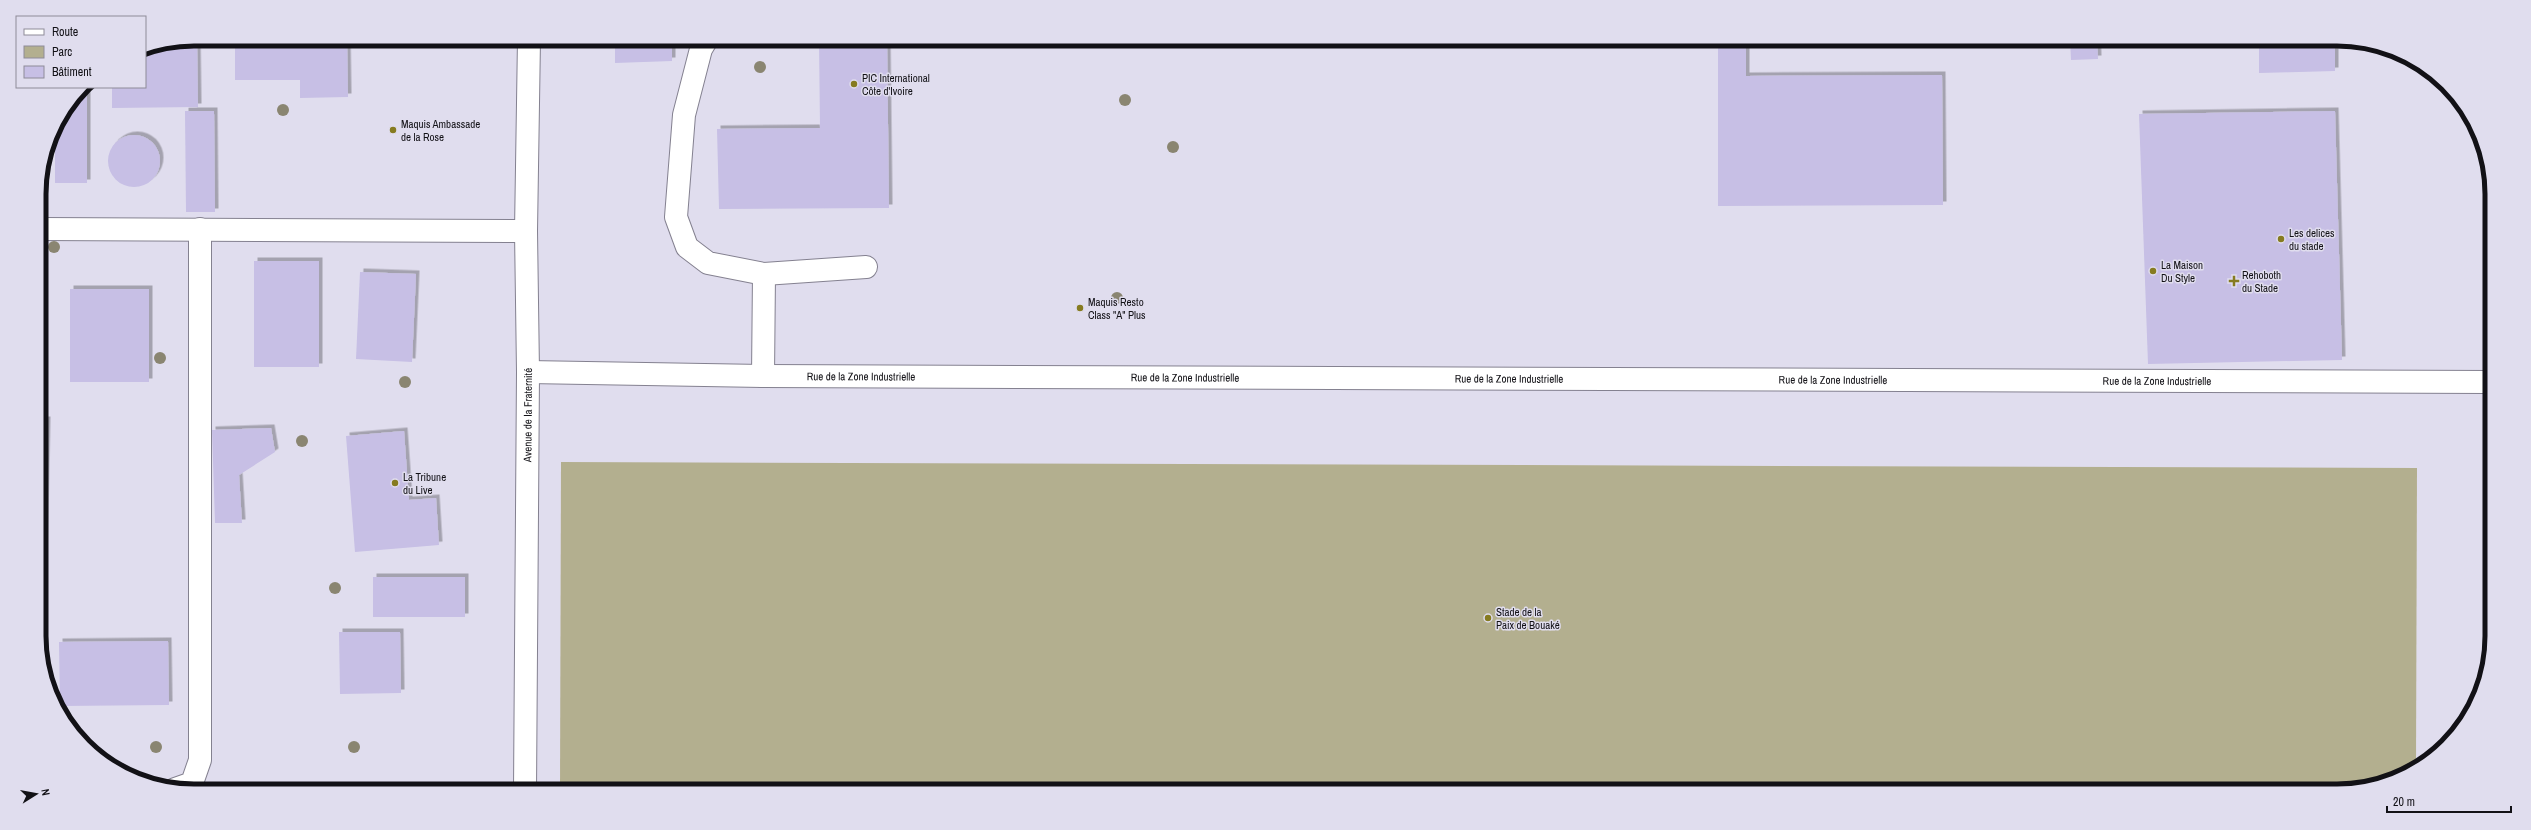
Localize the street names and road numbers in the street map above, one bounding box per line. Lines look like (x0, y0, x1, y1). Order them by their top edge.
street label: Avenue de la Fraternité (520, 368, 535, 463)
street label: Rue de la Zone Industrielle (807, 369, 915, 384)
street label: Rue de la Zone Industrielle (1131, 370, 1239, 385)
street label: Rue de la Zone Industrielle (1455, 371, 1563, 386)
street label: Rue de la Zone Industrielle (1779, 373, 1887, 387)
street label: Rue de la Zone Industrielle (2103, 374, 2211, 388)

